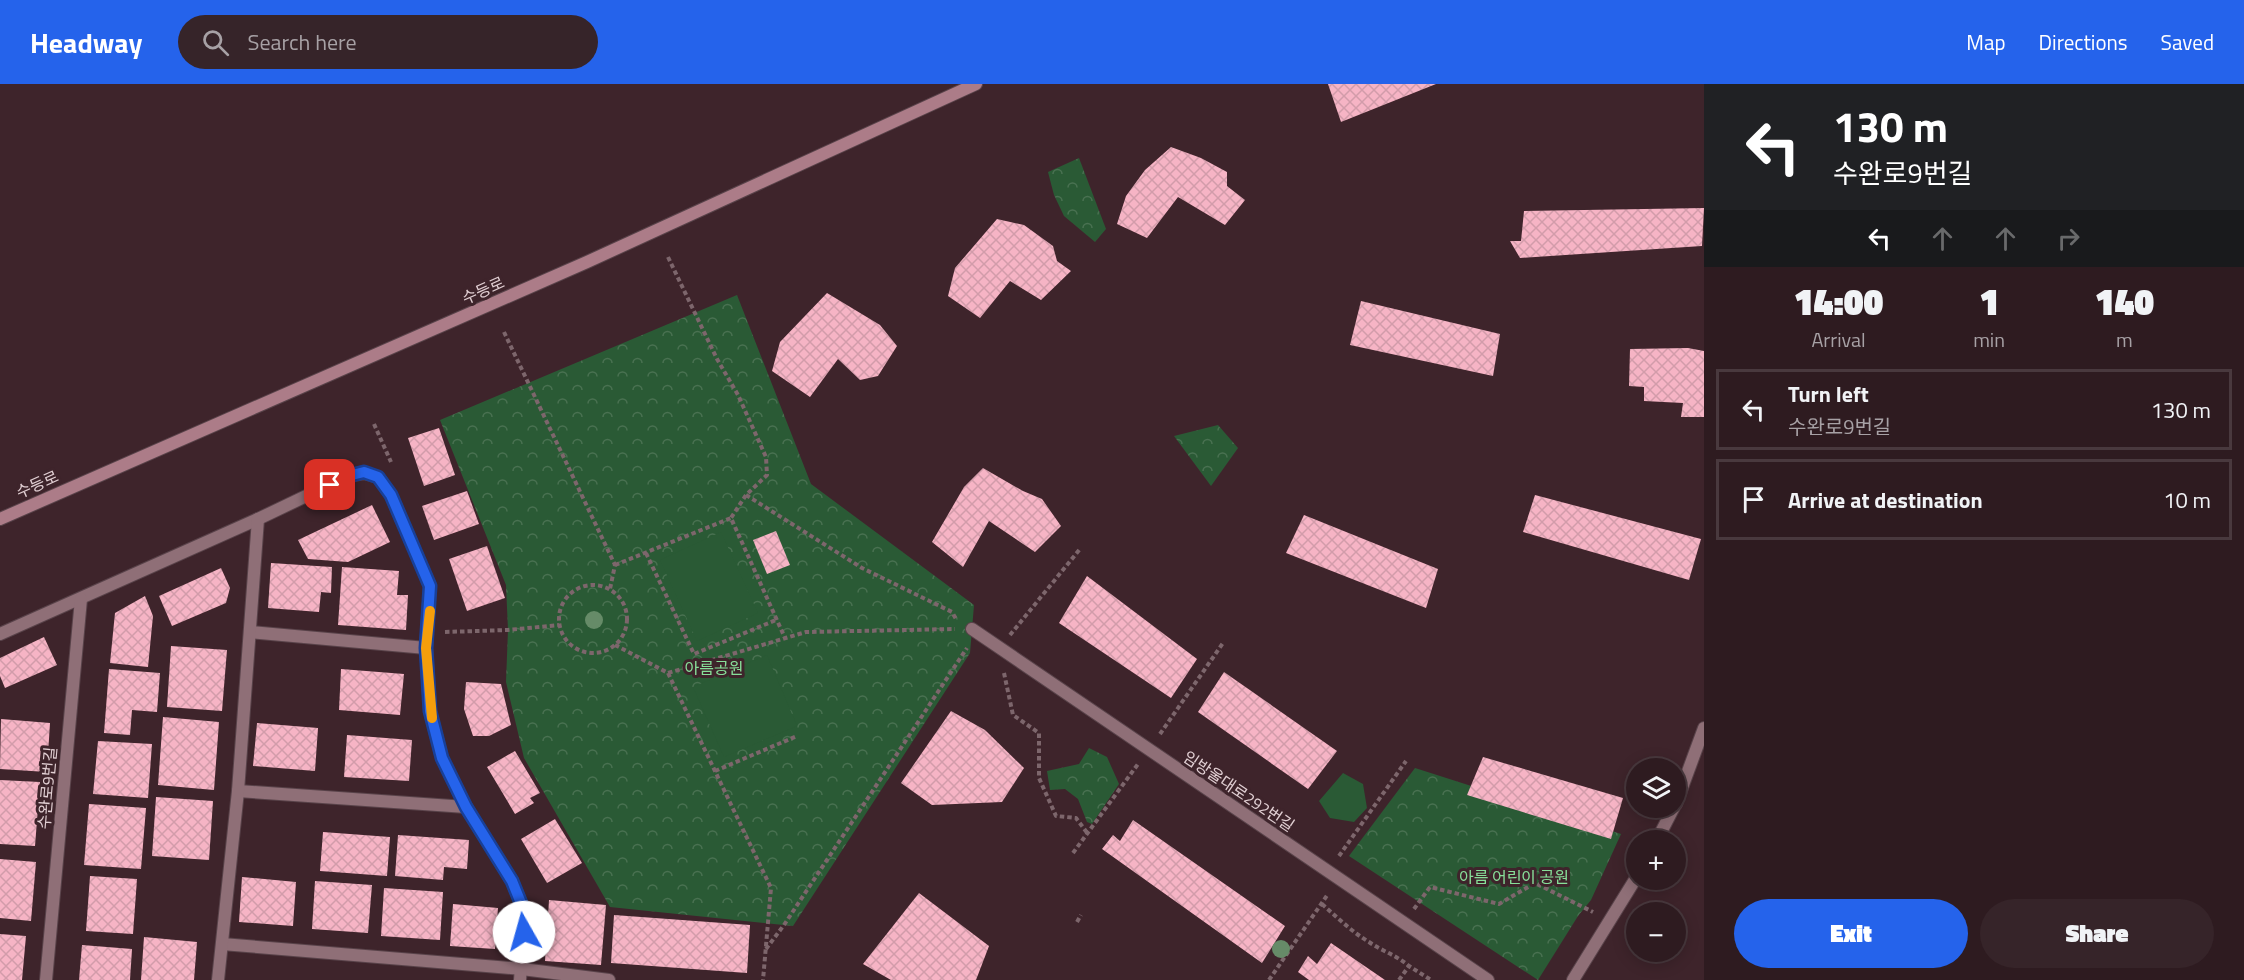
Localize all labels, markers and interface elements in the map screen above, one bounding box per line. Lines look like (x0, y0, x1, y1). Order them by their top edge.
search box (178, 15, 598, 69)
text: Headway (30, 21, 142, 64)
text: Search here (247, 25, 357, 59)
icon: search (199, 26, 232, 59)
text: Map (1966, 26, 2006, 58)
text: Directions (2039, 26, 2128, 58)
text: Saved (2161, 26, 2214, 58)
text: 130 m (1833, 94, 1948, 158)
icon: left (1734, 108, 1812, 186)
text: 수완로9번길 (1833, 152, 1972, 193)
icon: left (1863, 222, 1896, 255)
icon: ahead (1926, 222, 1959, 255)
icon: ahead (1989, 222, 2022, 255)
icon: right (2052, 222, 2085, 255)
street label: 수등로 (458, 270, 508, 310)
text: 14:00 (1794, 274, 1883, 329)
text: 1 (1979, 274, 1999, 329)
text: 140 (2095, 274, 2154, 329)
text: Arrival (1811, 324, 1866, 355)
text: min (1973, 324, 2005, 355)
text: m (2116, 324, 2133, 355)
text: Turn left (1788, 377, 1869, 411)
icon: left (1737, 393, 1770, 426)
text: 130 m (2151, 393, 2211, 427)
text: 수완로9번길 (1788, 411, 1891, 442)
pin (304, 459, 355, 510)
street label: 수등로 (12, 464, 62, 504)
icon: arrive (313, 468, 346, 501)
icon: arrive (1737, 483, 1770, 516)
text: Arrive at destination (1788, 483, 1983, 517)
text: 10 m (2163, 483, 2211, 517)
park label: 아름공원 (685, 656, 743, 680)
street label: 임방울대로292번길 (1178, 745, 1300, 837)
street label: 수완로9번길 (31, 746, 63, 830)
map controls (1626, 758, 1686, 962)
button: layers (1626, 758, 1686, 818)
button: + (1626, 830, 1686, 890)
park label: 아름 어린이 공원 (1459, 865, 1569, 889)
button: Exit (1734, 899, 1968, 968)
button: Share (1980, 899, 2214, 968)
position arrow (492, 900, 556, 964)
button: − (1626, 902, 1686, 962)

